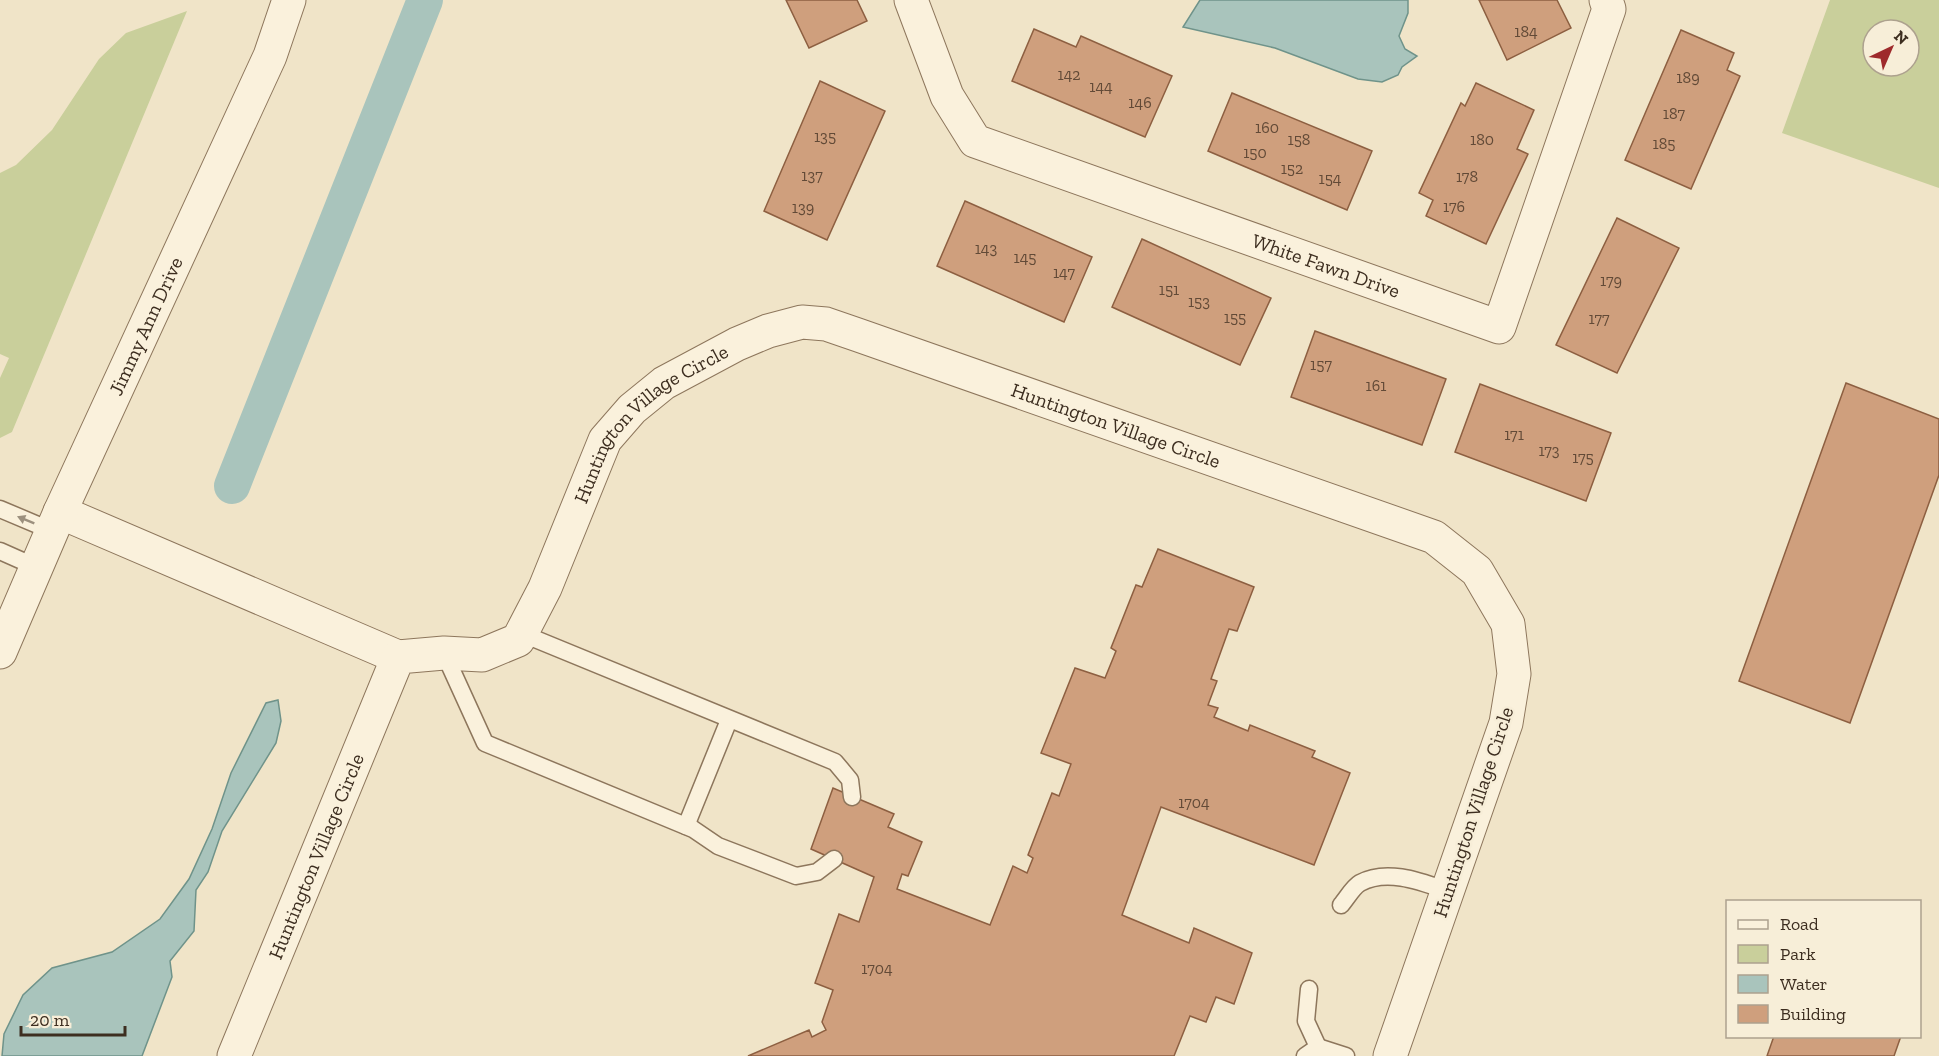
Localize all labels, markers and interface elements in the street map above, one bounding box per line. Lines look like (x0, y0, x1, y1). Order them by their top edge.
north arrow (1861, 18, 1921, 78)
house number: 184 (1514, 22, 1538, 41)
text: N (1890, 27, 1912, 49)
house number: 142 (1057, 65, 1081, 84)
house number: 189 (1676, 68, 1700, 87)
house number: 144 (1089, 77, 1113, 96)
house number: 146 (1128, 93, 1152, 112)
house number: 187 (1663, 104, 1686, 123)
house number: 160 (1255, 118, 1279, 137)
house number: 135 (814, 127, 836, 146)
house number: 158 (1288, 130, 1310, 149)
house number: 180 (1470, 130, 1494, 149)
house number: 185 (1653, 134, 1675, 153)
house number: 150 (1243, 143, 1267, 162)
house number: 152 (1281, 159, 1303, 178)
house number: 137 (801, 166, 823, 185)
house number: 178 (1456, 167, 1478, 186)
house number: 154 (1319, 169, 1342, 188)
house number: 176 (1443, 197, 1465, 216)
house number: 139 (792, 198, 814, 217)
street label: White Fawn Drive (1249, 228, 1403, 303)
house number: 143 (975, 239, 997, 258)
house number: 145 (1014, 248, 1036, 267)
street label: Jimmy Ann Drive (103, 253, 188, 399)
house number: 147 (1053, 263, 1075, 282)
house number: 179 (1600, 271, 1622, 290)
house number: 151 (1159, 280, 1179, 299)
house number: 153 (1188, 292, 1210, 311)
house number: 155 (1224, 308, 1246, 327)
house number: 177 (1589, 309, 1610, 328)
street label: Huntington Village Circle (569, 339, 732, 507)
house number: 157 (1310, 355, 1332, 374)
house number: 161 (1366, 376, 1386, 395)
street label: Huntington Village Circle (1008, 378, 1224, 473)
house number: 171 (1504, 425, 1524, 444)
house number: 173 (1538, 441, 1560, 460)
house number: 175 (1572, 448, 1594, 467)
one-way arrow (17, 515, 35, 524)
street label: Huntington Village Circle (1428, 704, 1518, 920)
street label: Huntington Village Circle (263, 750, 369, 963)
house number: 1704 (1178, 793, 1210, 812)
legend (1726, 900, 1921, 1038)
text: Road (1780, 913, 1819, 935)
text: Park (1780, 943, 1816, 965)
house number: 1704 (861, 959, 893, 978)
text: Water (1780, 973, 1827, 995)
scale bar (21, 999, 124, 1037)
text: Building (1780, 1003, 1846, 1025)
text: 20 m (30, 1009, 70, 1031)

